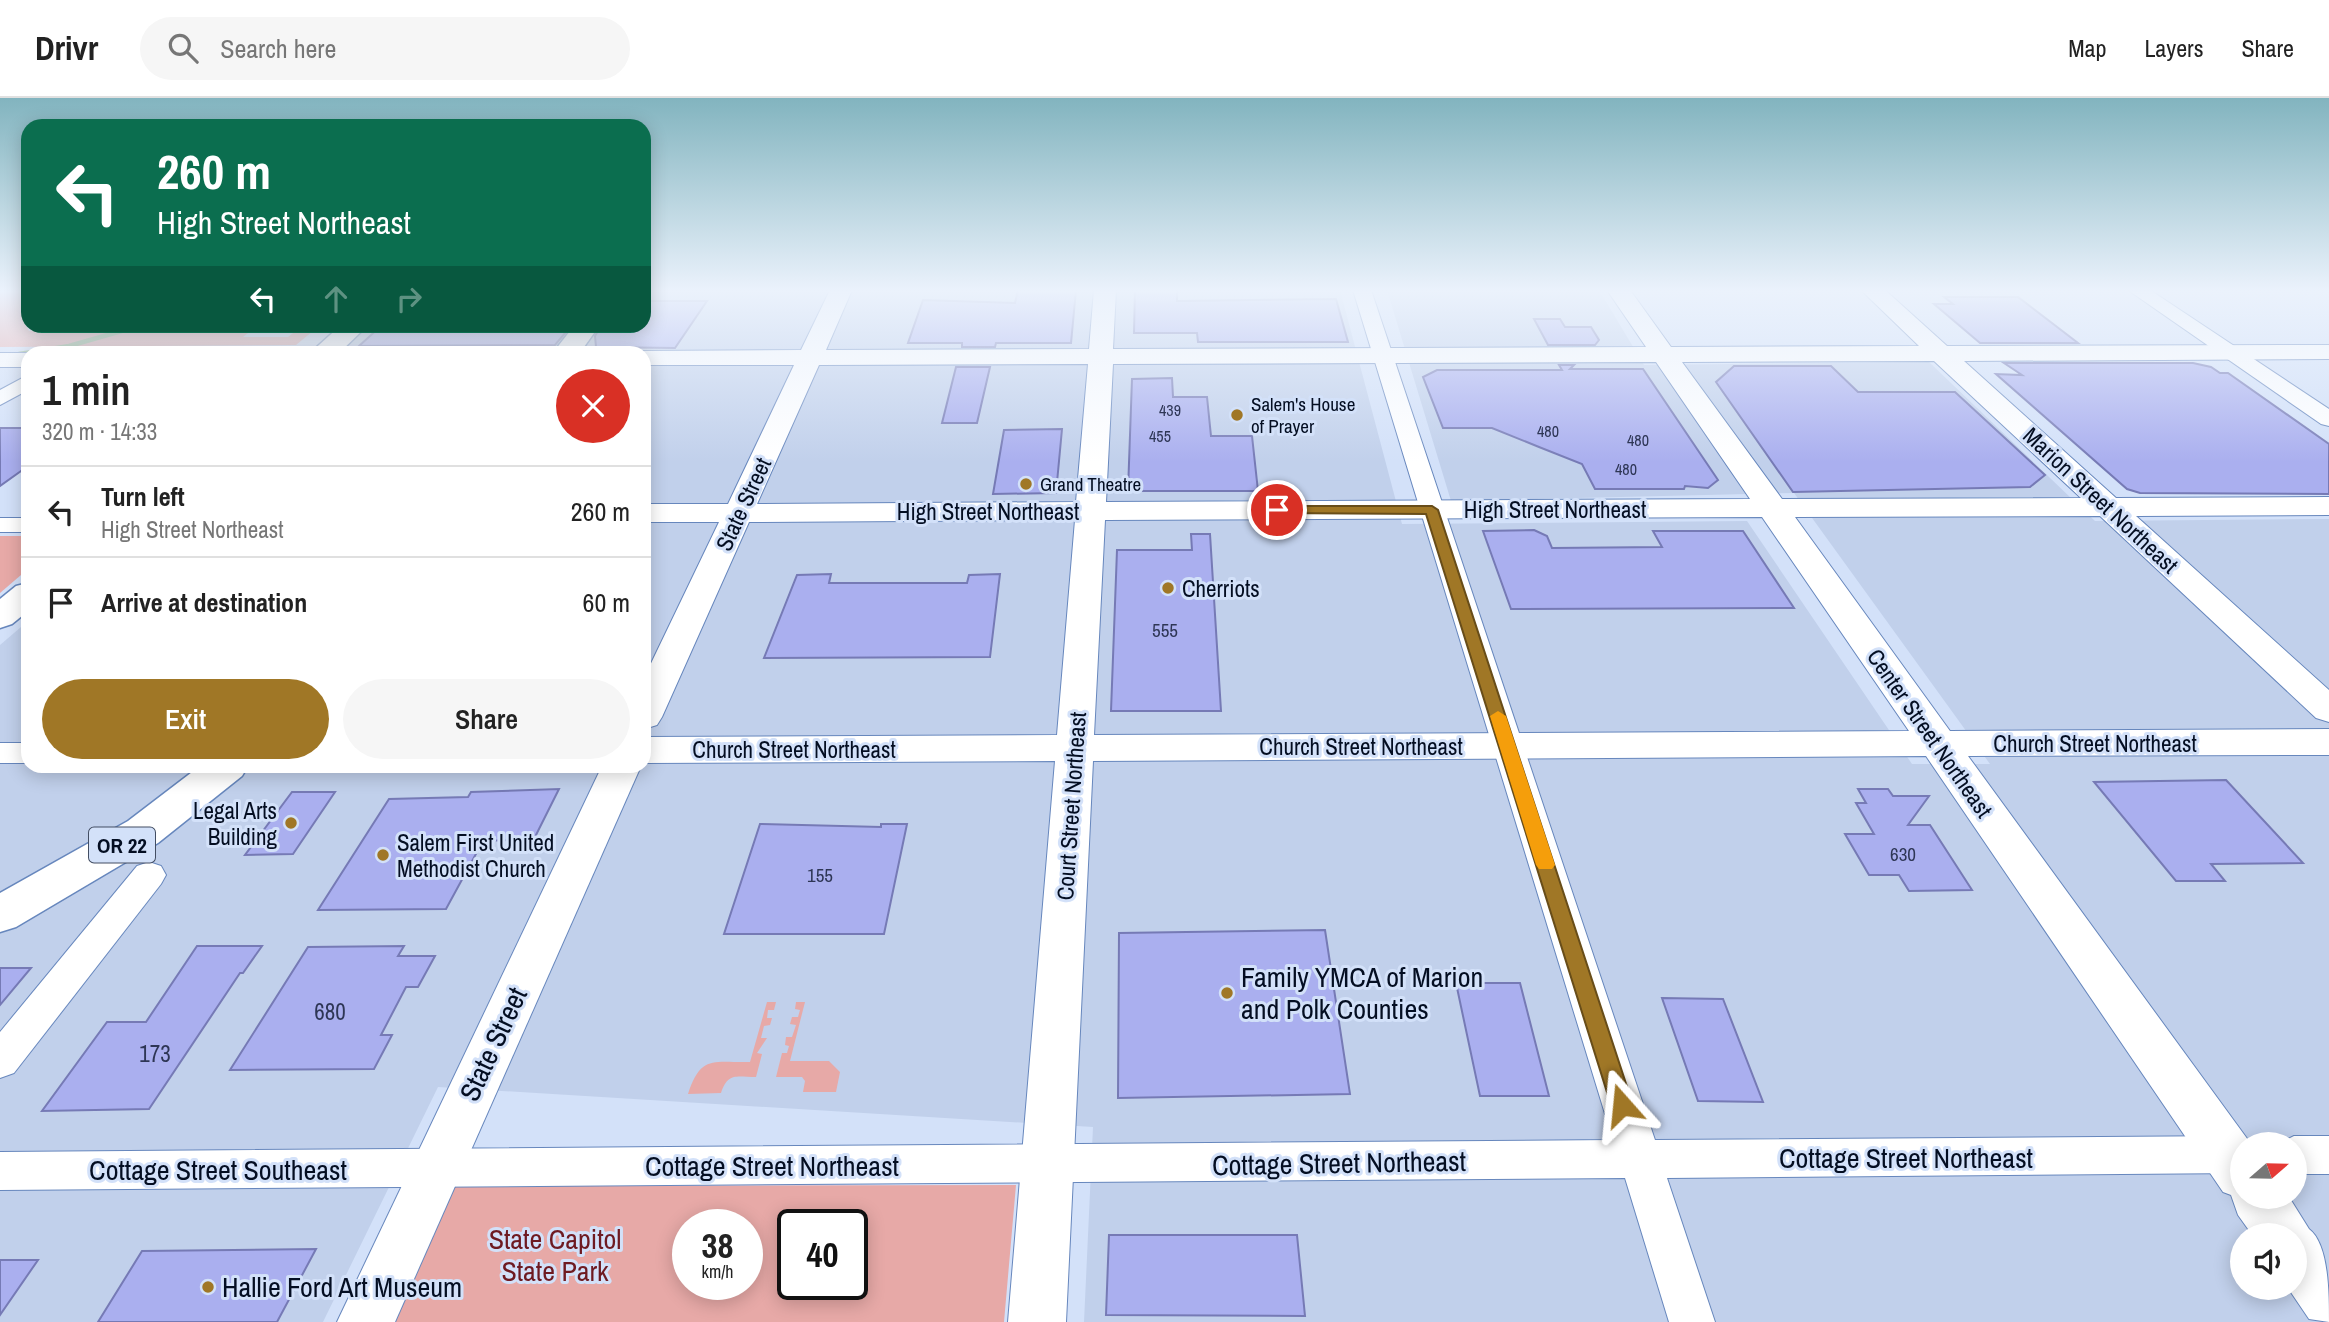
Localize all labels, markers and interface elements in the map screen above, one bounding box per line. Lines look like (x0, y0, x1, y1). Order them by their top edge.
search box (140, 17, 630, 80)
text: Drivr (35, 26, 98, 70)
icon: search (164, 29, 202, 67)
text: Search here (220, 31, 336, 66)
text: Map (2068, 32, 2106, 64)
text: Layers (2144, 32, 2203, 64)
text: Share (2241, 32, 2294, 64)
text: 260 m (157, 138, 271, 204)
icon: left (42, 147, 133, 238)
text: High Street Northeast (157, 201, 411, 244)
icon: left (244, 280, 282, 318)
icon: ahead (317, 280, 355, 318)
icon: right (390, 280, 428, 318)
text: 1 min (42, 362, 131, 418)
button: close (556, 369, 630, 443)
place label: Salem's House of Prayer (1251, 391, 1355, 439)
house number: 439 (1159, 399, 1181, 421)
marker: Salem's House of Prayer (1229, 407, 1245, 423)
text: 320 m · 14:33 (42, 416, 157, 447)
house number: 480 (1537, 420, 1559, 442)
street label: Marion Street Northeast (2017, 420, 2185, 580)
house number: 455 (1149, 425, 1171, 447)
house number: 480 (1627, 429, 1649, 451)
street label: State Street (708, 452, 778, 556)
house number: 480 (1615, 458, 1637, 480)
place label: Grand Theatre (1040, 471, 1141, 497)
marker: Grand Theatre (1018, 476, 1034, 492)
text: Turn left (101, 479, 185, 514)
pin (1247, 480, 1307, 540)
icon: arrive (1258, 491, 1296, 529)
icon: left (42, 493, 80, 531)
text: 260 m (571, 494, 630, 529)
street label: High Street Northeast (1464, 494, 1646, 525)
street label: High Street Northeast (897, 496, 1079, 527)
text: High Street Northeast (101, 514, 283, 545)
place label: Cherriots (1182, 573, 1260, 604)
marker: Cherriots (1160, 580, 1176, 596)
icon: arrive (42, 584, 80, 622)
text: Arrive at destination (101, 585, 307, 620)
text: 60 m (583, 585, 630, 620)
house number: 555 (1152, 617, 1178, 643)
street label: Center Street Northeast (1860, 643, 2000, 823)
button: Exit (42, 679, 329, 759)
button: Share (343, 679, 630, 759)
street label: Court Street Northeast (1049, 711, 1093, 901)
street label: Church Street Northeast (1993, 728, 2197, 759)
street label: Church Street Northeast (1259, 731, 1463, 762)
street label: Church Street Northeast (692, 734, 896, 765)
place label: Legal Arts Building (193, 795, 278, 852)
marker: Legal Arts Building (283, 815, 299, 831)
place label: Salem First United Methodist Church (397, 827, 554, 884)
road number: OR 22 (89, 828, 155, 862)
house number: 630 (1890, 841, 1916, 867)
marker: Salem First United Methodist Church (375, 847, 391, 863)
house number: 155 (807, 862, 833, 888)
place label: Family YMCA of Marion and Polk Counties (1241, 958, 1483, 1028)
street label: State Street (450, 981, 536, 1107)
marker: Family YMCA of Marion and Polk Counties (1219, 985, 1235, 1001)
house number: 680 (314, 996, 346, 1027)
house number: 173 (139, 1038, 171, 1069)
position arrow (1585, 1068, 1659, 1142)
north arrow (2230, 1132, 2306, 1209)
map controls (2230, 1132, 2307, 1300)
street label: Cottage Street Northeast (1779, 1139, 2033, 1177)
street label: Cottage Street Northeast (1212, 1142, 1466, 1184)
street label: Cottage Street Northeast (645, 1147, 899, 1185)
street label: Cottage Street Southeast (89, 1151, 347, 1189)
speed limit sign: 40 (777, 1209, 868, 1300)
park label: State Capitol State Park (489, 1220, 621, 1290)
text: 38 (702, 1222, 733, 1269)
button: sound (2230, 1223, 2307, 1300)
text: km/h (702, 1259, 734, 1284)
place label: Hallie Ford Art Museum (222, 1268, 462, 1306)
marker: Hallie Ford Art Museum (200, 1279, 216, 1295)

